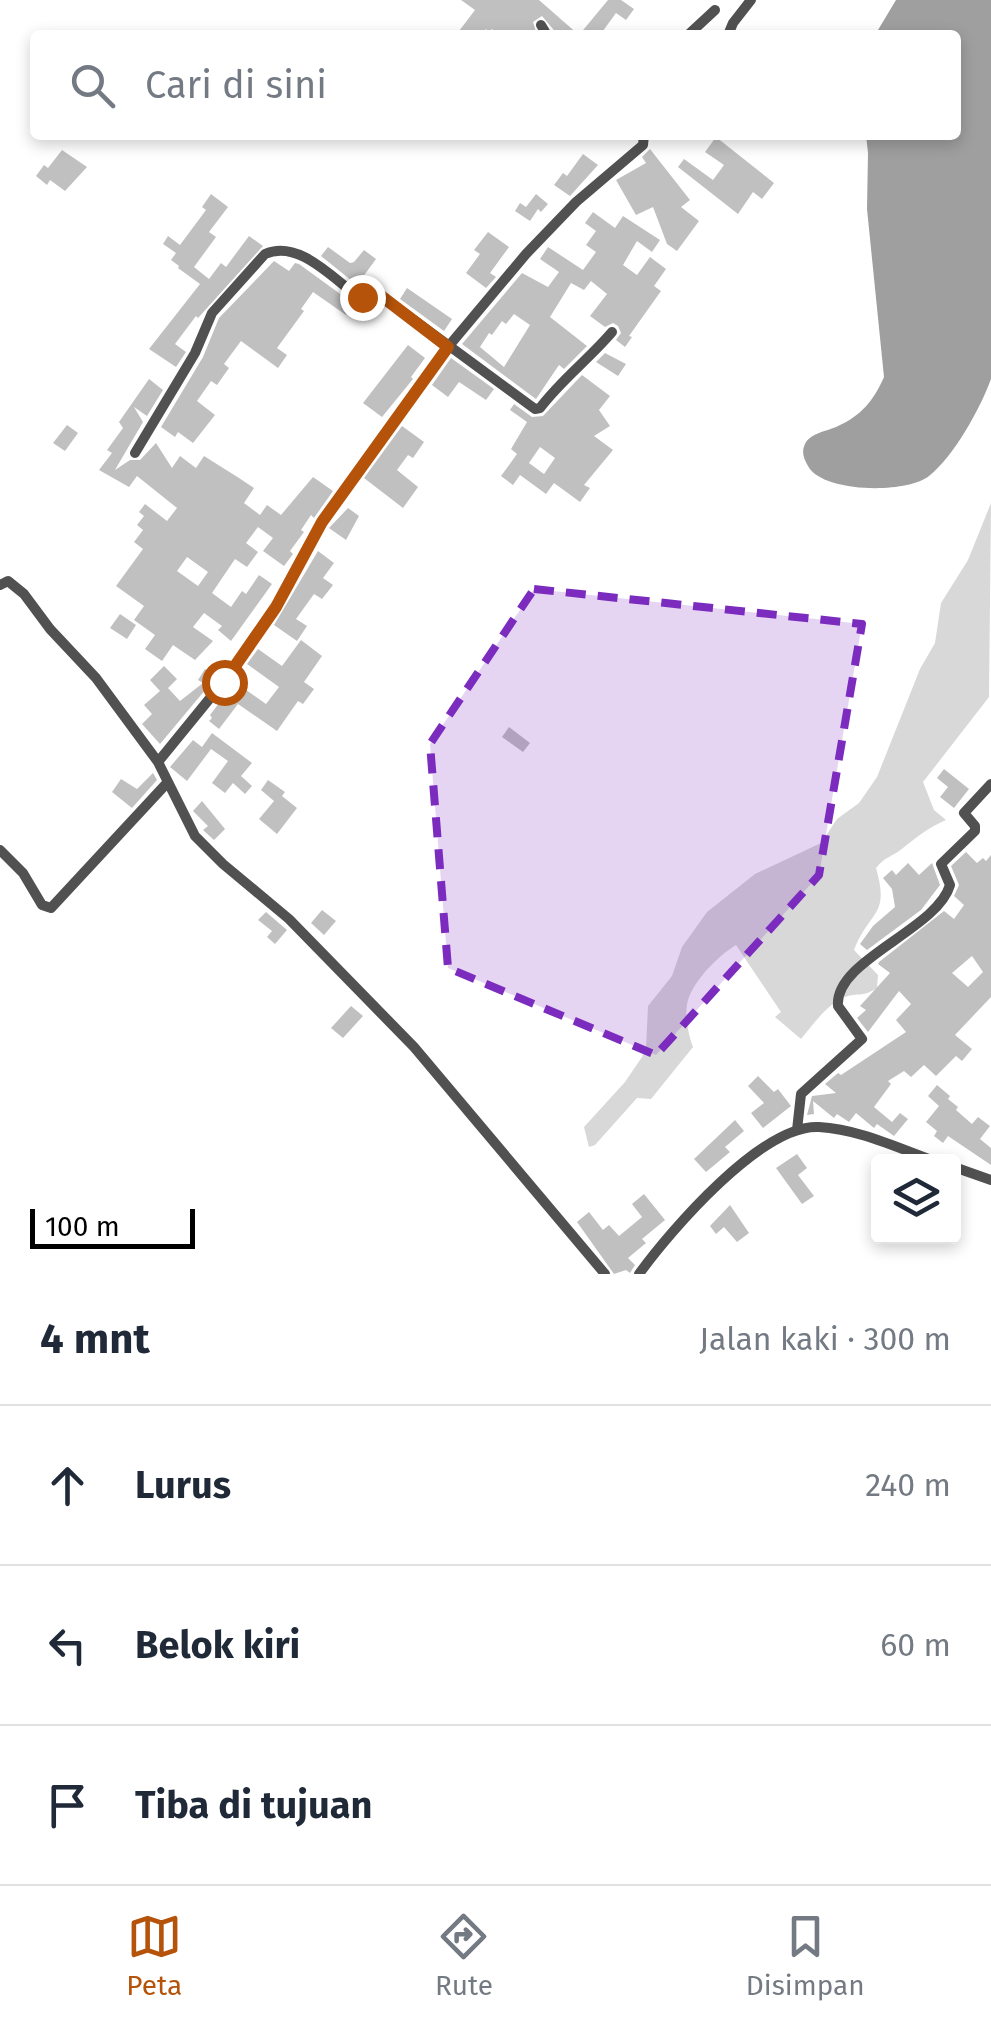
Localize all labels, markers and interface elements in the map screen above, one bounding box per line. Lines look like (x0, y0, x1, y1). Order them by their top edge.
search box (30, 30, 961, 140)
icon: search (65, 58, 120, 113)
text: Cari di sini (145, 62, 327, 108)
route end (340, 275, 386, 321)
route start (202, 660, 248, 706)
map controls (871, 1154, 961, 1244)
button: layers (871, 1154, 961, 1244)
scale bar (30, 1204, 195, 1248)
text: 100 m (45, 1210, 120, 1243)
text: 4 mnt (40, 1314, 150, 1364)
text: Jalan kaki · 300 m (699, 1320, 951, 1358)
icon: ahead (40, 1458, 95, 1513)
text: Lurus (135, 1462, 231, 1508)
text: 240 m (865, 1466, 951, 1504)
icon: left (40, 1618, 95, 1673)
text: Belok kiri (135, 1622, 300, 1668)
text: 60 m (880, 1626, 951, 1664)
icon: arrive (40, 1778, 95, 1833)
text: Tiba di tujuan (135, 1782, 372, 1828)
tab: Peta (126, 1909, 182, 2002)
tab: Rute (435, 1909, 493, 2002)
tab: Disimpan (746, 1909, 865, 2002)

